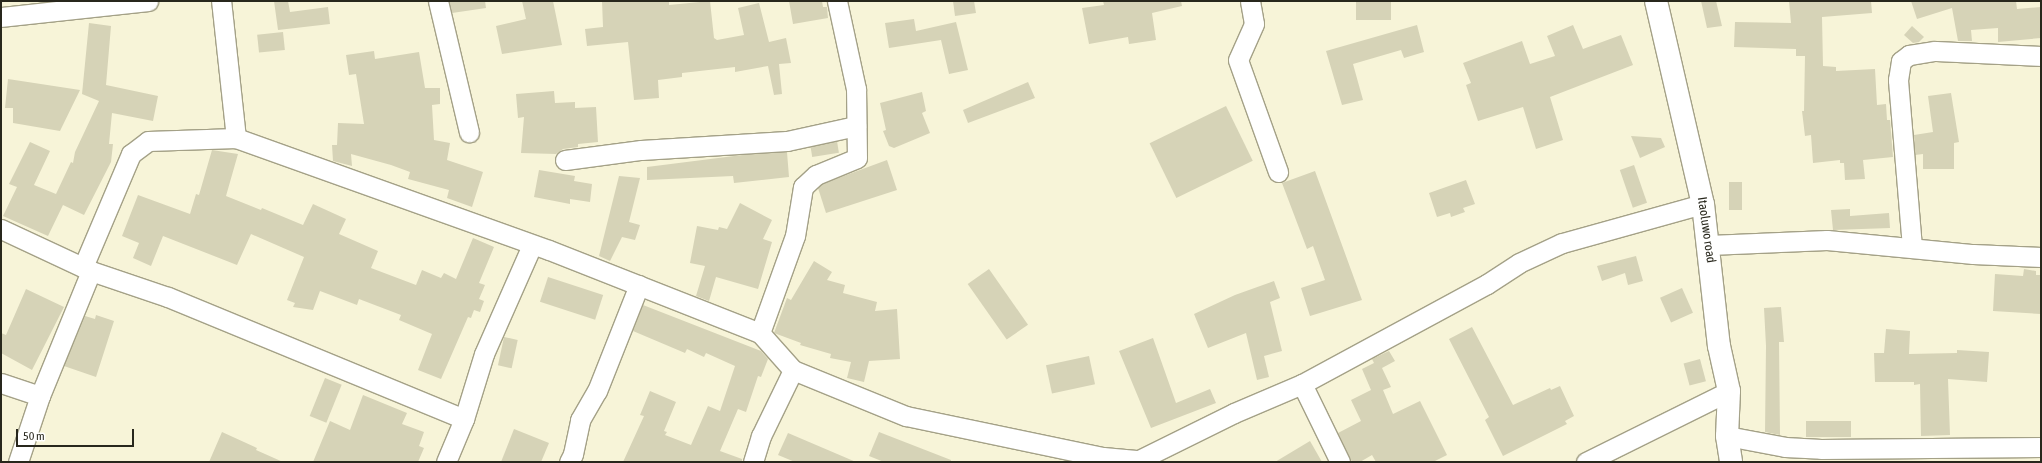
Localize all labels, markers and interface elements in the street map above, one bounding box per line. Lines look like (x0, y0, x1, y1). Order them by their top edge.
street label: Itaoluwo road (1694, 196, 1718, 264)
scale bar (18, 421, 136, 447)
text: 50 m (23, 429, 45, 443)

